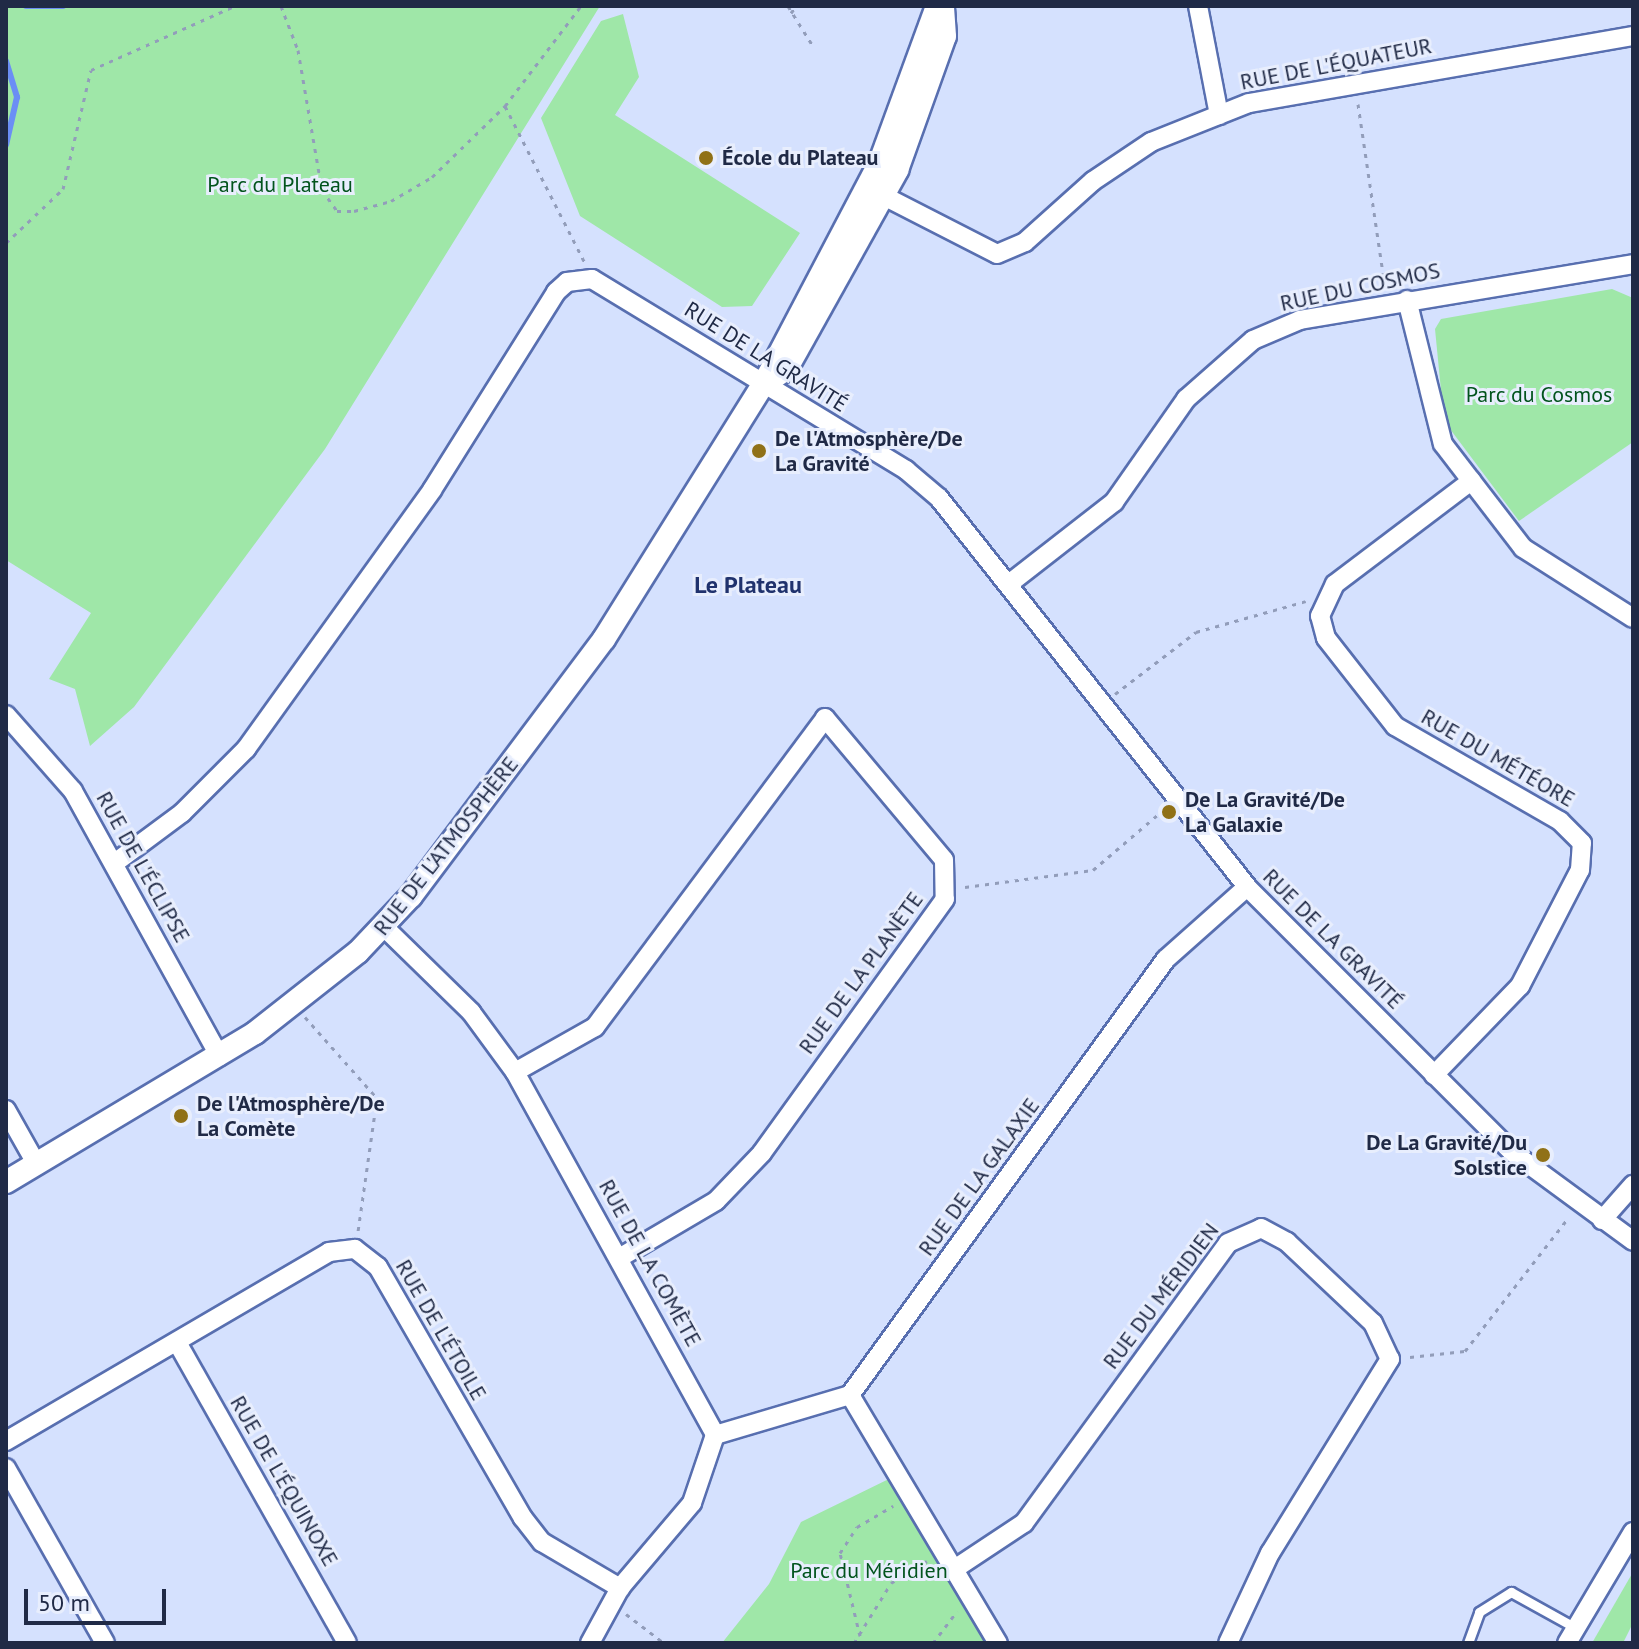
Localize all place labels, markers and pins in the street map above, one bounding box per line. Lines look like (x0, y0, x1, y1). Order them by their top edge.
place label: École du Plateau (722, 145, 878, 171)
marker: École du Plateau (697, 149, 715, 167)
place label: De l'Atmosphère/De La Gravité (775, 425, 963, 476)
marker: De l'Atmosphère/De La Gravité (750, 442, 768, 460)
place label: De La Gravité/De La Galaxie (1185, 786, 1345, 838)
marker: De La Gravité/De La Galaxie (1160, 803, 1178, 821)
place label: De l'Atmosphère/De La Comète (197, 1090, 385, 1142)
marker: De l'Atmosphère/De La Comète (172, 1107, 190, 1125)
place label: De La Gravité/Du Solstice (1366, 1129, 1527, 1180)
marker: De La Gravité/Du Solstice (1534, 1146, 1552, 1164)

